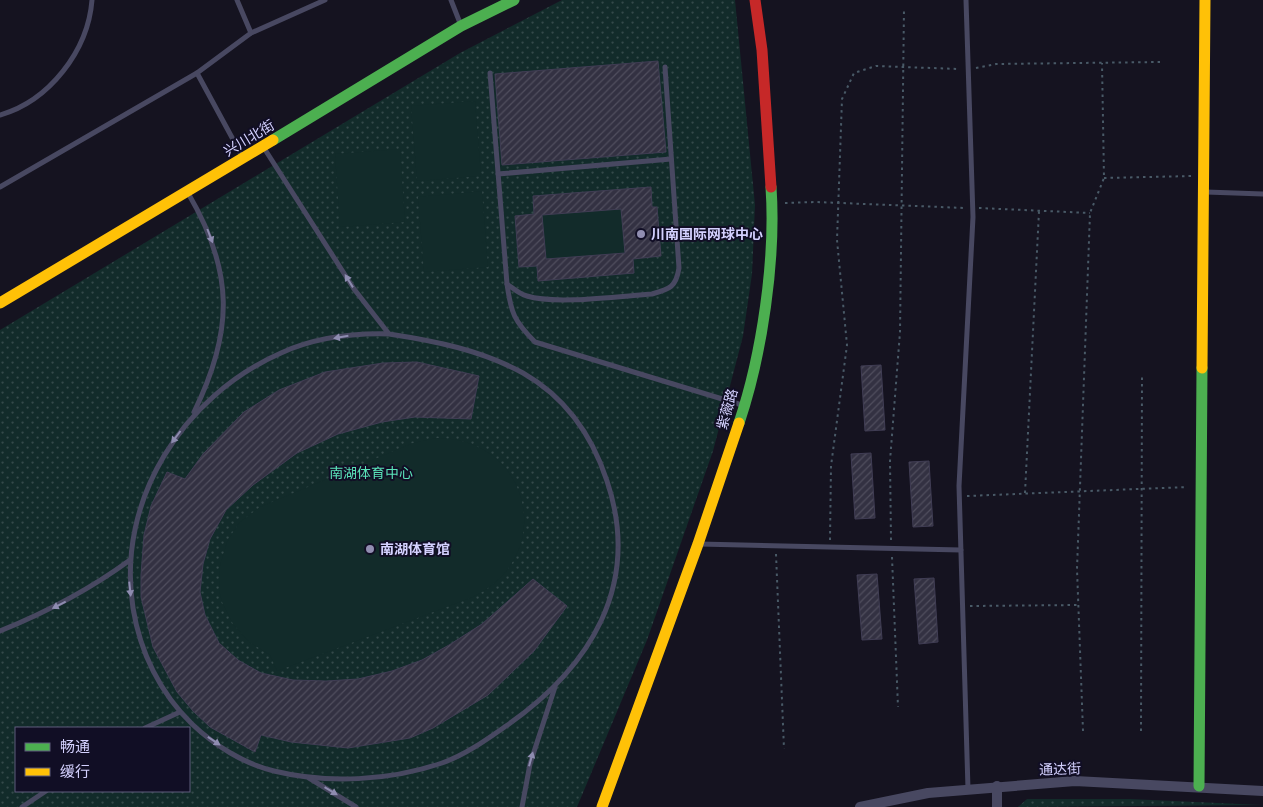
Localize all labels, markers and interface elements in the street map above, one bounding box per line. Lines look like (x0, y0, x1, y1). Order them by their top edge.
street label: 兴川北街 (220, 116, 278, 160)
place label: 川南国际网球中心 (651, 225, 763, 243)
one-way arrow (207, 228, 214, 243)
marker: 川南国际网球中心 (635, 228, 647, 240)
one-way arrow (344, 274, 354, 287)
one-way arrow (332, 333, 348, 341)
street label: 紫薇路 (713, 386, 741, 432)
one-way arrow (171, 430, 182, 443)
park label: 南湖体育中心 (329, 464, 413, 482)
place label: 南湖体育馆 (380, 540, 450, 558)
marker: 南湖体育馆 (364, 543, 376, 555)
one-way arrow (127, 581, 135, 597)
one-way arrow (52, 601, 67, 609)
legend (15, 727, 190, 792)
one-way arrow (207, 736, 221, 746)
text: 畅通 (60, 737, 90, 756)
one-way arrow (527, 752, 535, 767)
street label: 通达街 (1039, 759, 1081, 779)
text: 缓行 (60, 762, 90, 781)
one-way arrow (325, 787, 338, 796)

